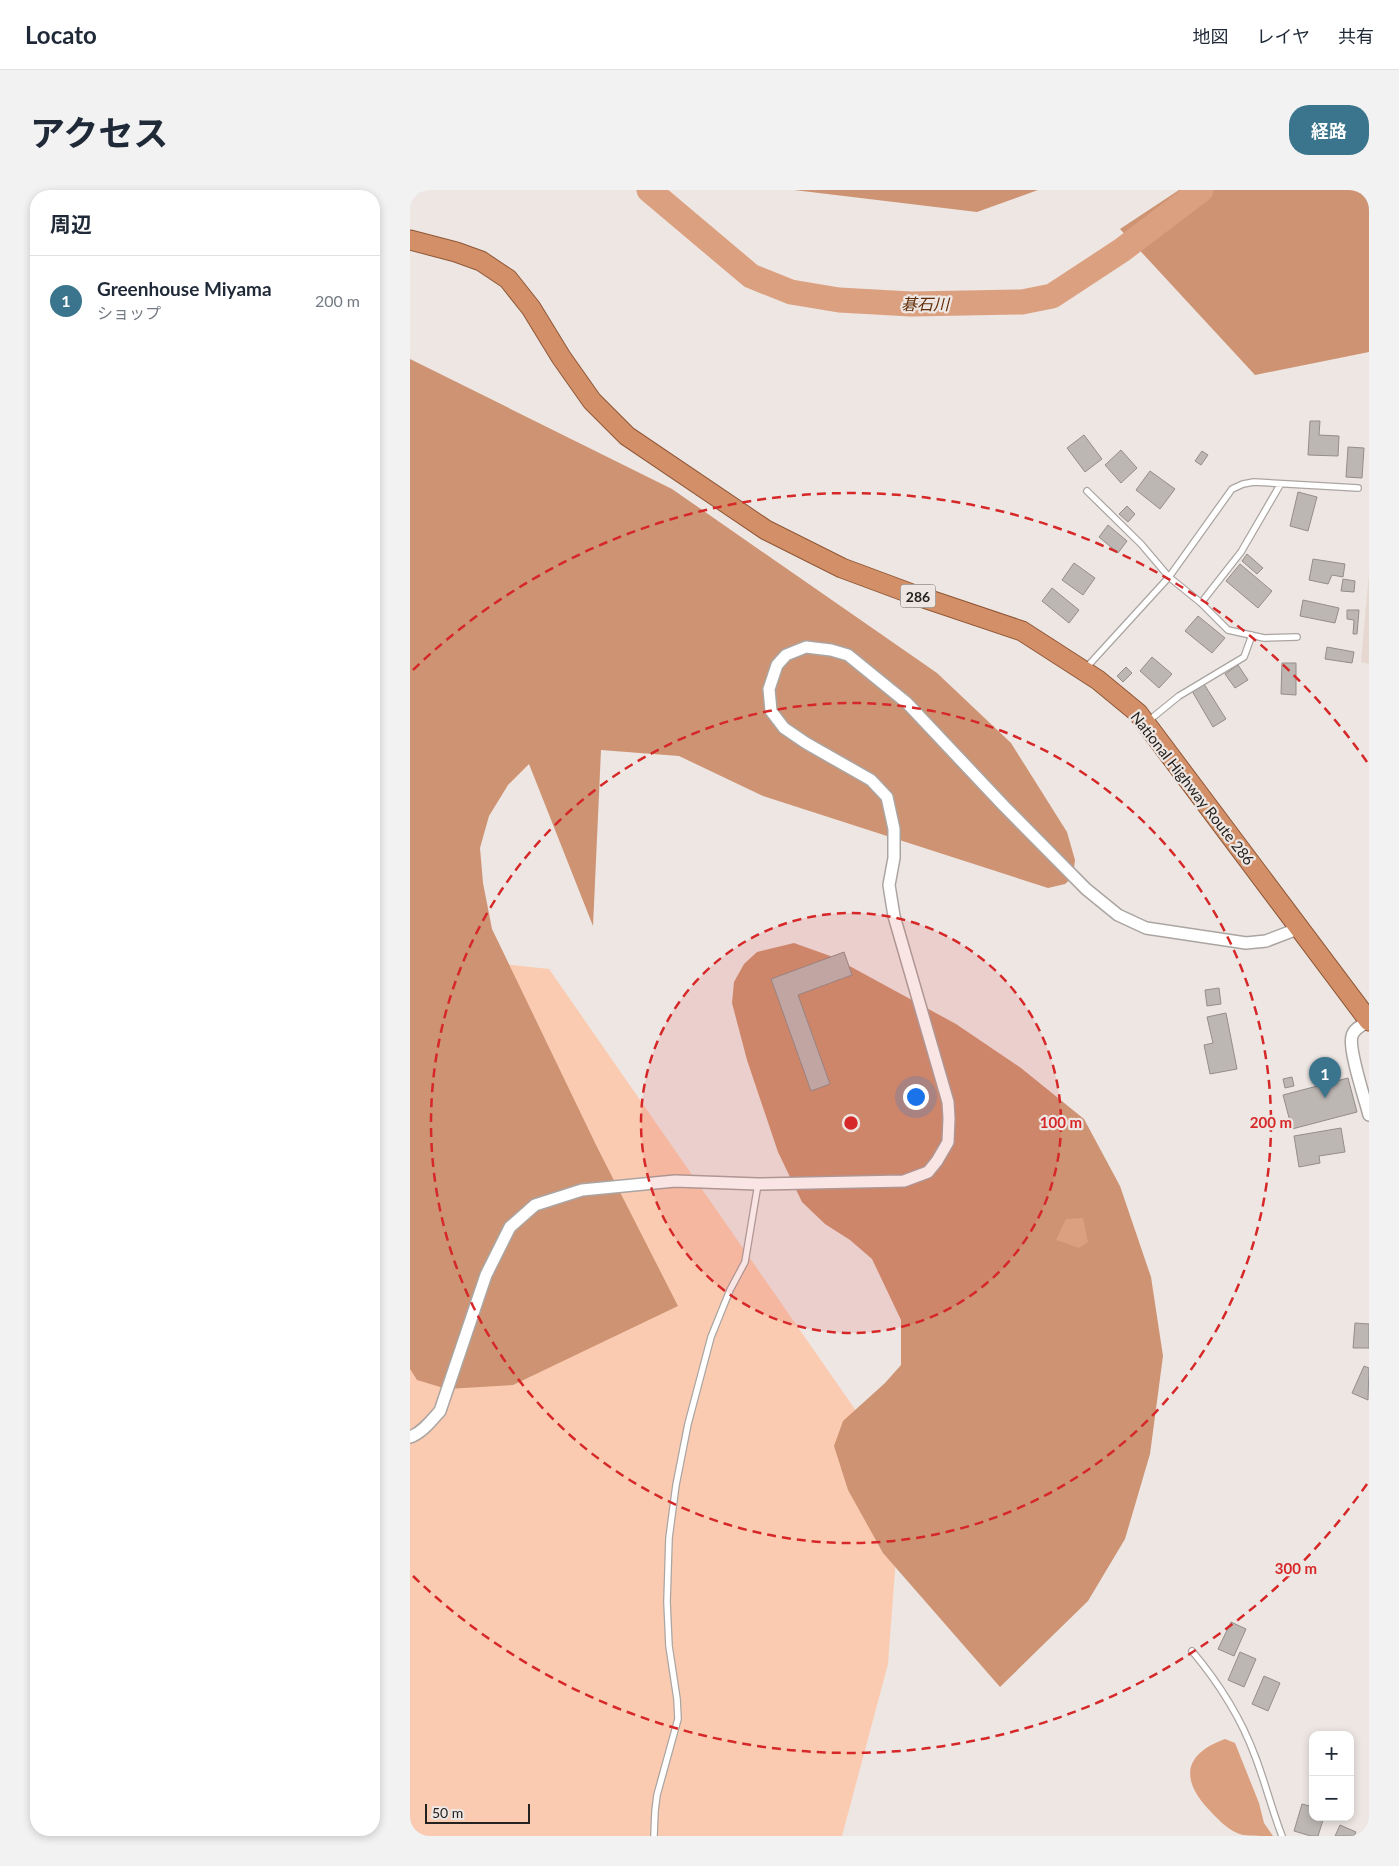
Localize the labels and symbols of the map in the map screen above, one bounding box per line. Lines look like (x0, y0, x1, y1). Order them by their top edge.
water label: 碁石川 (901, 294, 951, 313)
road number: 286 (900, 584, 936, 608)
street label: National Highway Route 286 (1127, 708, 1259, 869)
pin: 1 (1309, 1057, 1341, 1098)
your location (903, 1084, 929, 1110)
text: 100 m (1040, 1113, 1082, 1131)
text: 200 m (1250, 1113, 1292, 1131)
centre of rings (842, 1114, 860, 1132)
text: 300 m (1275, 1559, 1317, 1577)
scale bar (425, 1801, 530, 1824)

